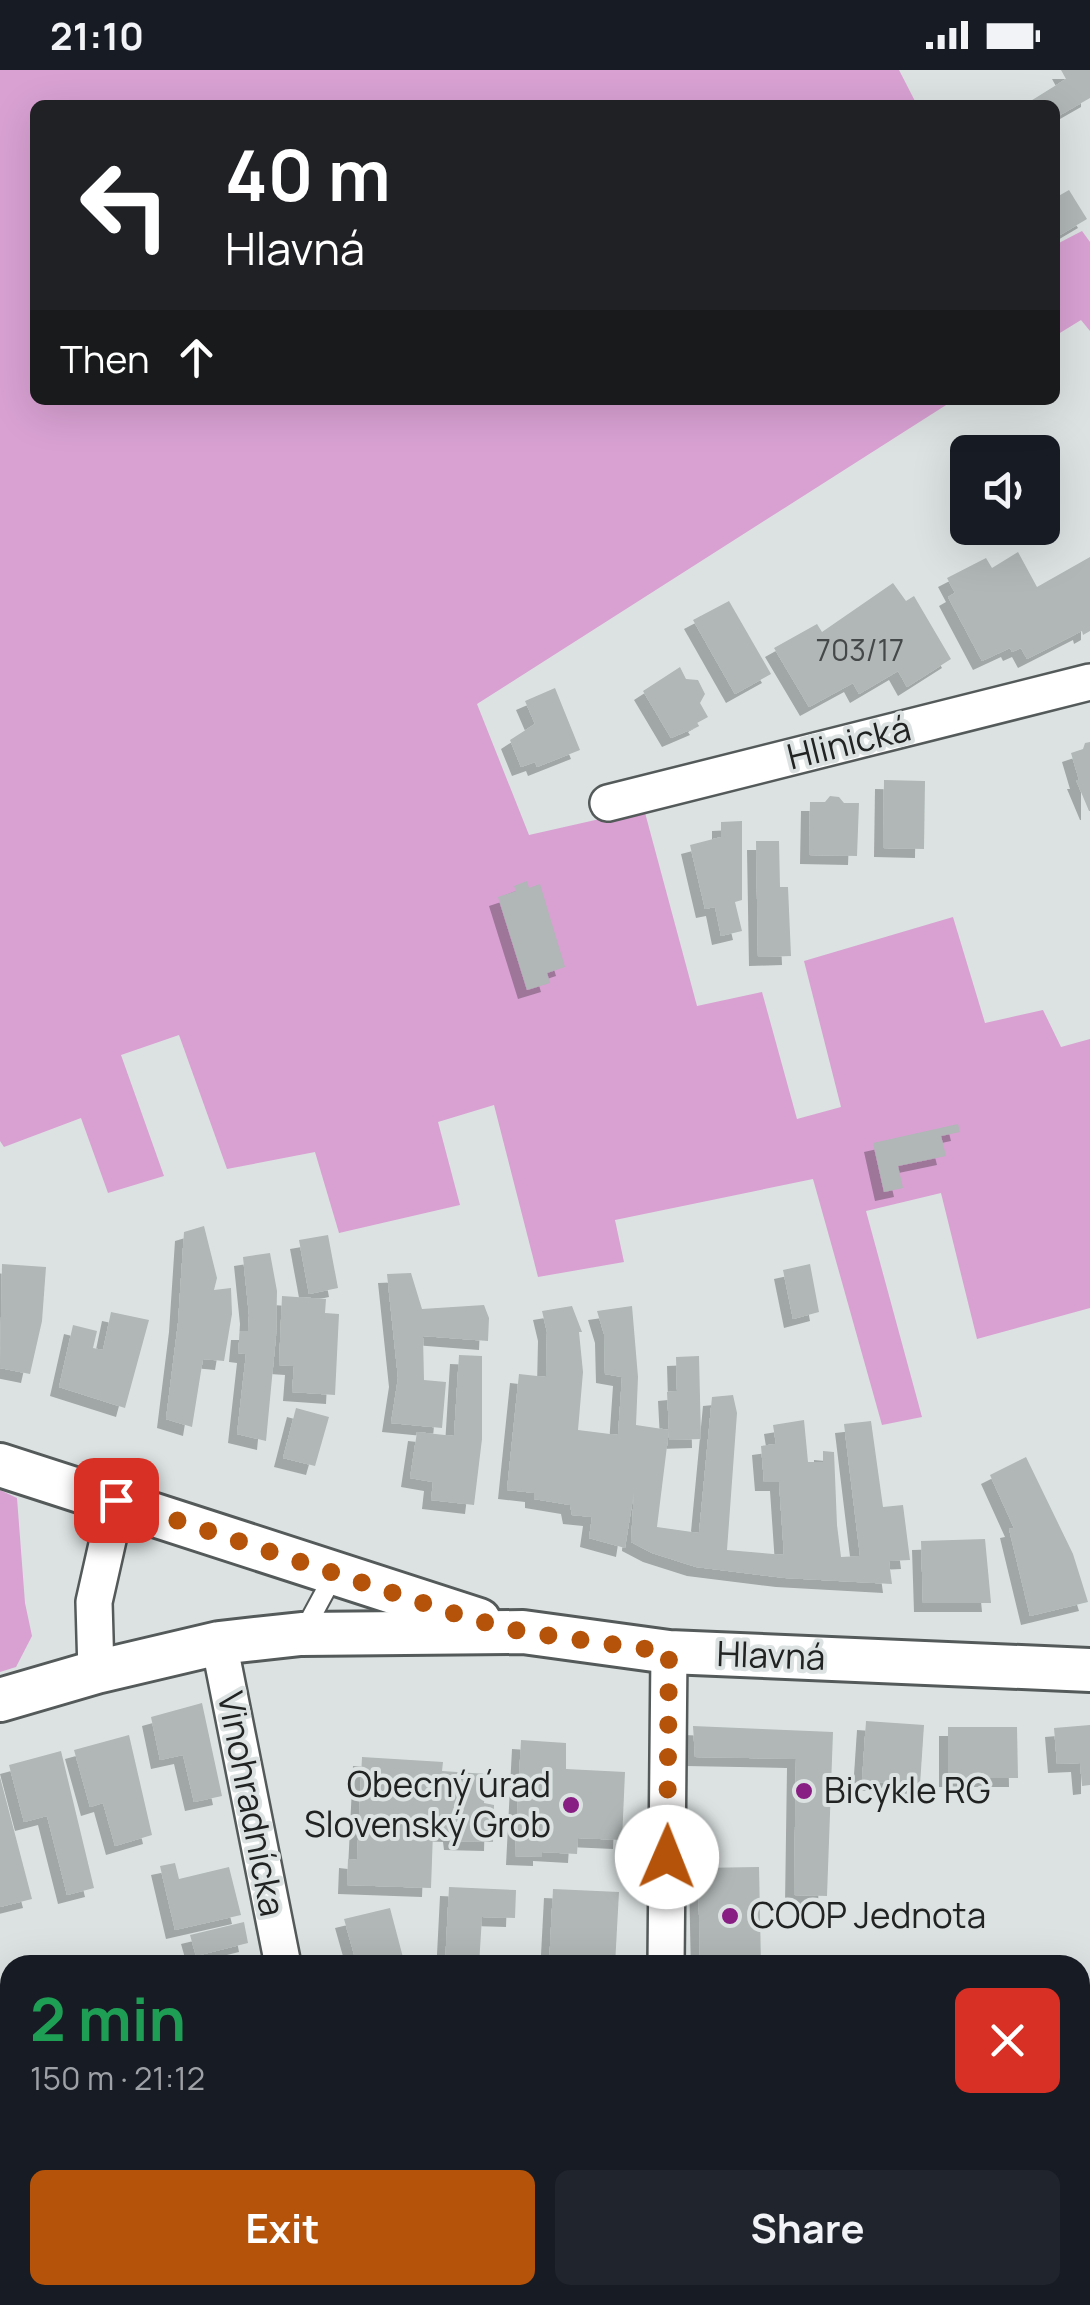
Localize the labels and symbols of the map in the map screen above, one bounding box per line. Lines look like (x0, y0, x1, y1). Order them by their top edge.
house number: 703/17 (816, 629, 904, 670)
street label: Hlinická (782, 704, 915, 780)
pin (74, 1458, 159, 1543)
street label: Hlavná (716, 1629, 826, 1681)
street label: Vinohradnícka (207, 1687, 297, 1920)
place label: Obecný úrad Slovenský Grob (304, 1760, 551, 1848)
place label: Bicykle RG (824, 1766, 991, 1814)
marker: Bicykle RG (793, 1780, 815, 1802)
marker: Obecný úrad Slovenský Grob (560, 1794, 582, 1816)
position arrow (615, 1805, 719, 1909)
place label: COOP Jednota (750, 1891, 986, 1939)
marker: COOP Jednota (719, 1905, 741, 1927)

